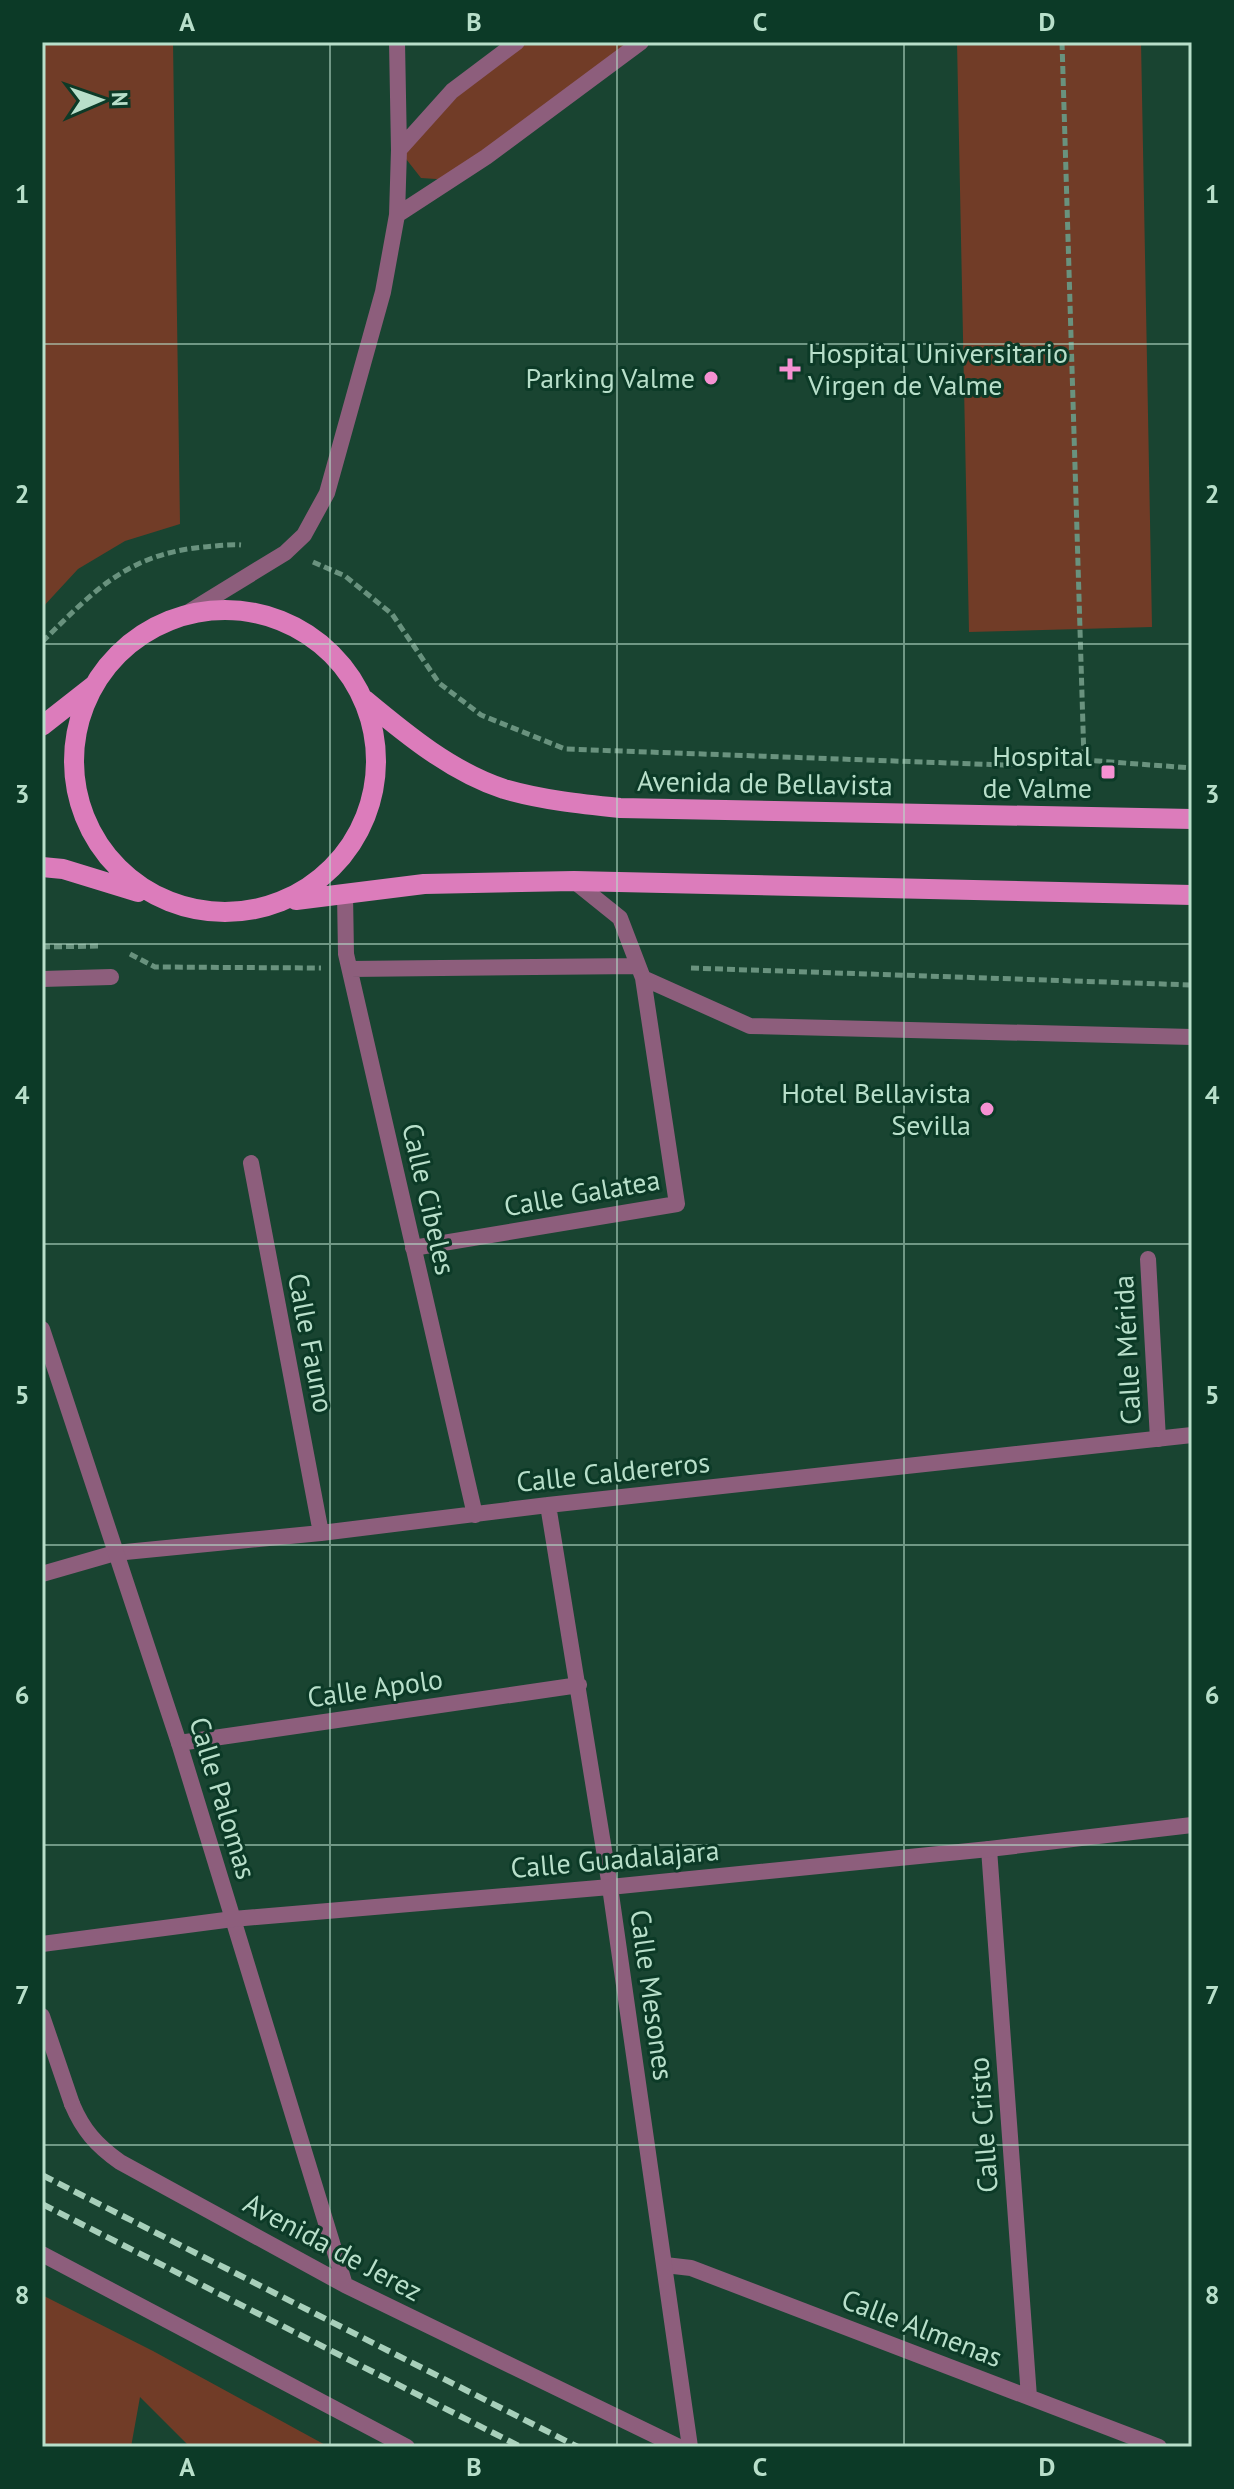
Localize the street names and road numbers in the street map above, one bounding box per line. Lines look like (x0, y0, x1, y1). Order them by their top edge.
street label: Avenida de Bellavista (637, 762, 893, 803)
street label: Calle Cibeles (394, 1119, 465, 1278)
street label: Calle Galatea (501, 1161, 663, 1224)
street label: Calle Fauno (280, 1270, 343, 1416)
street label: Calle Mérida (1104, 1274, 1149, 1426)
street label: Calle Caldereros (514, 1443, 712, 1500)
street label: Calle Apolo (305, 1660, 445, 1715)
street label: Calle Palomas (181, 1712, 266, 1883)
street label: Calle Guadalajara (509, 1831, 721, 1886)
street label: Calle Mesones (622, 1907, 683, 2083)
street label: Calle Cristo (959, 2056, 1006, 2194)
street label: Avenida de Jerez (238, 2184, 429, 2309)
street label: Calle Almenas (837, 2280, 1008, 2375)

